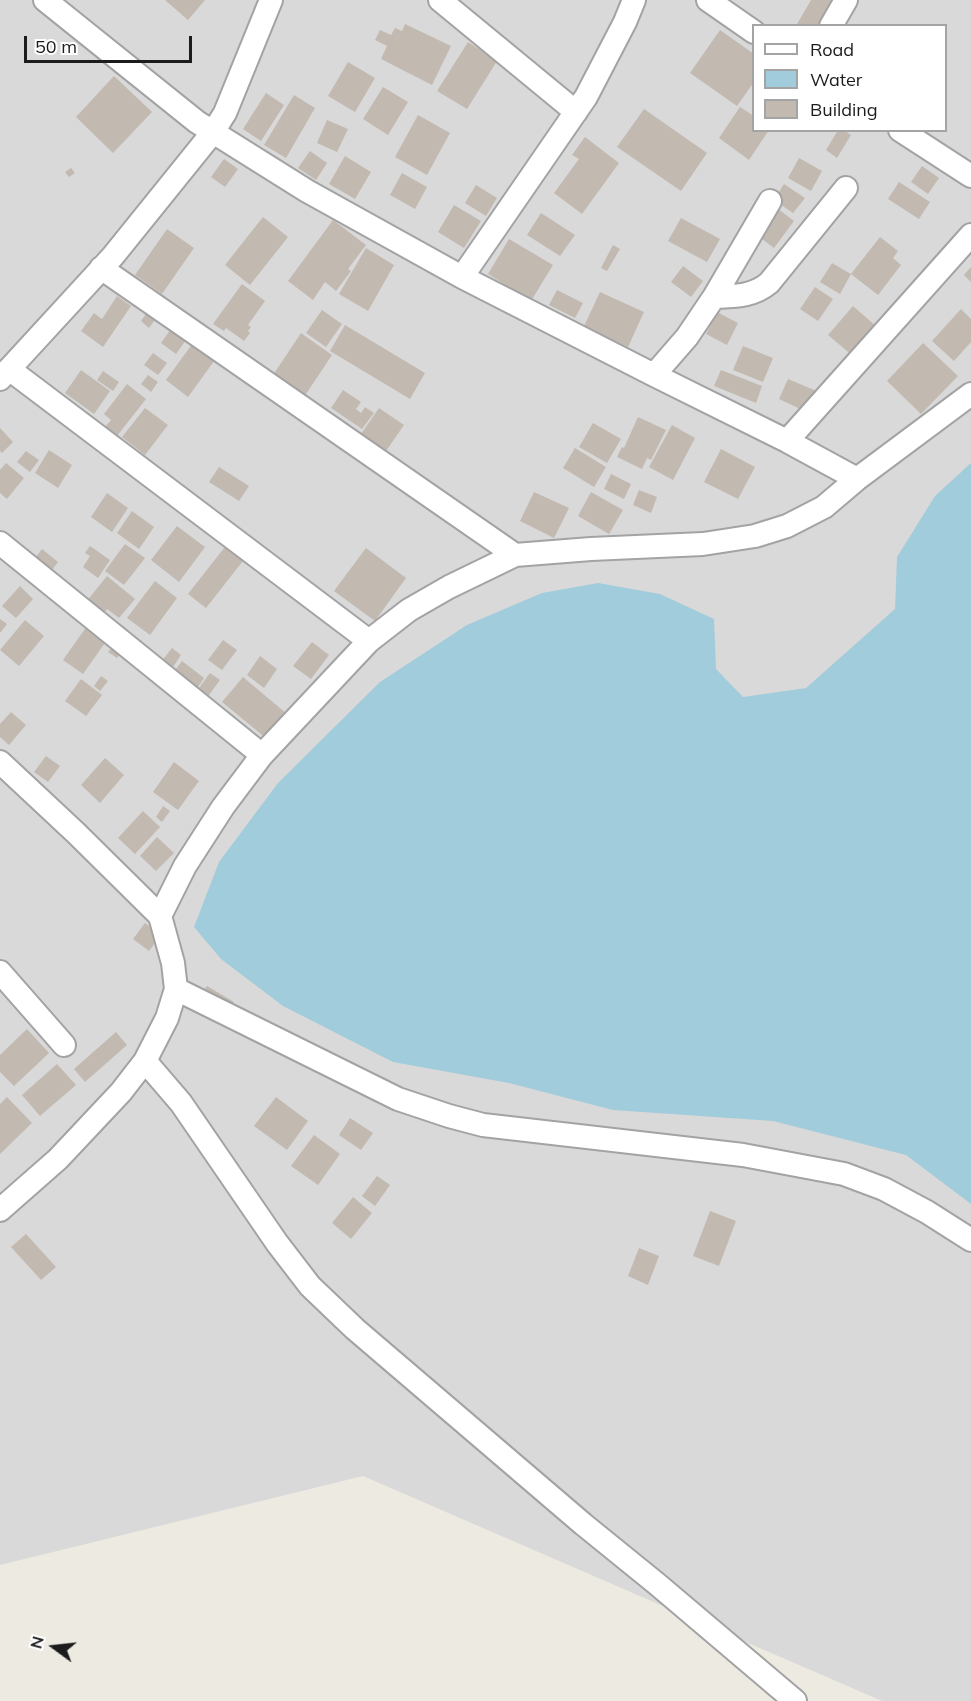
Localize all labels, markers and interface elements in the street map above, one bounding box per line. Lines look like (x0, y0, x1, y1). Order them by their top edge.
scale bar (27, 24, 195, 62)
legend (752, 24, 947, 132)
text: 50 m (35, 35, 77, 58)
text: Road (810, 38, 854, 61)
text: Water (810, 68, 862, 91)
text: Building (810, 98, 878, 121)
north arrow (24, 1617, 84, 1677)
text: N (25, 1634, 48, 1651)

